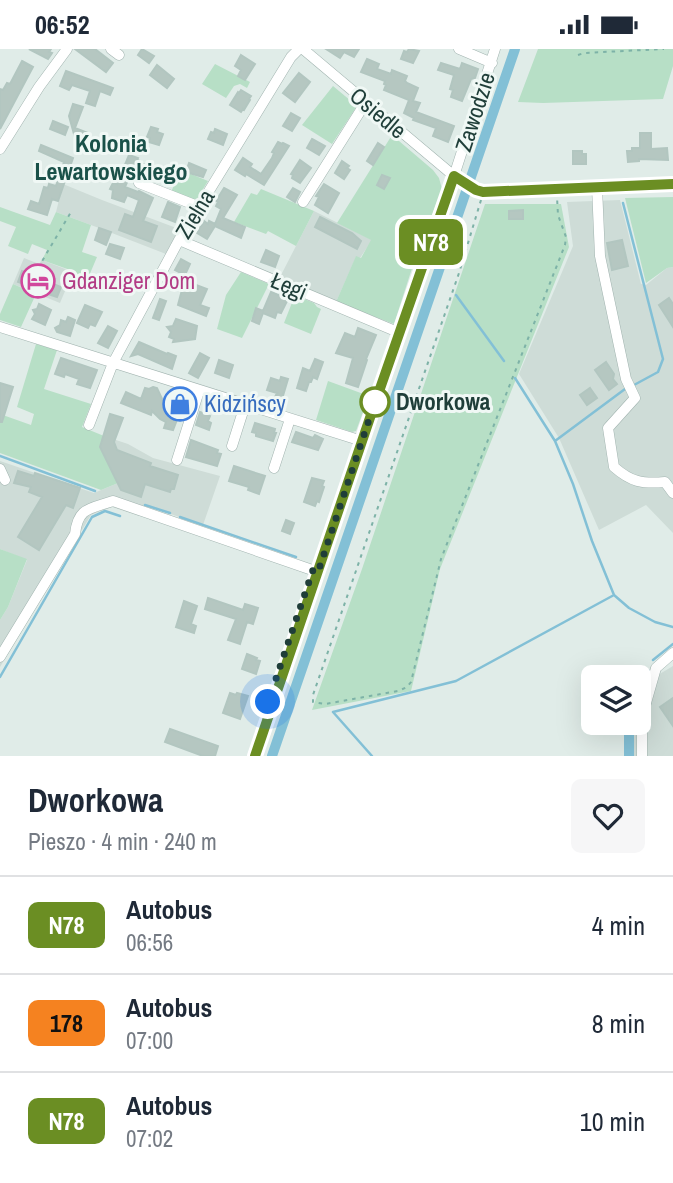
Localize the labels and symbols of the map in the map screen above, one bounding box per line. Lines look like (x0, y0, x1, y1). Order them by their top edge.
street label: Zawodzie (447, 68, 502, 156)
street label: Osiedle (343, 80, 413, 145)
district label: Kolonia Lewartowskiego (34, 127, 188, 187)
street label: Zielna (168, 183, 222, 244)
line badge: N78 (391, 219, 471, 265)
hotel icon: Gdanziger Dom (19, 262, 57, 300)
street label: Łęgi (266, 264, 312, 307)
place label: Gdanziger Dom (62, 265, 195, 296)
shop icon: Kidzińscy (161, 385, 199, 423)
place label: Dworkowa (396, 386, 491, 417)
marker: Dworkowa (360, 387, 390, 417)
place label: Kidzińscy (204, 388, 286, 419)
your location (250, 684, 285, 719)

